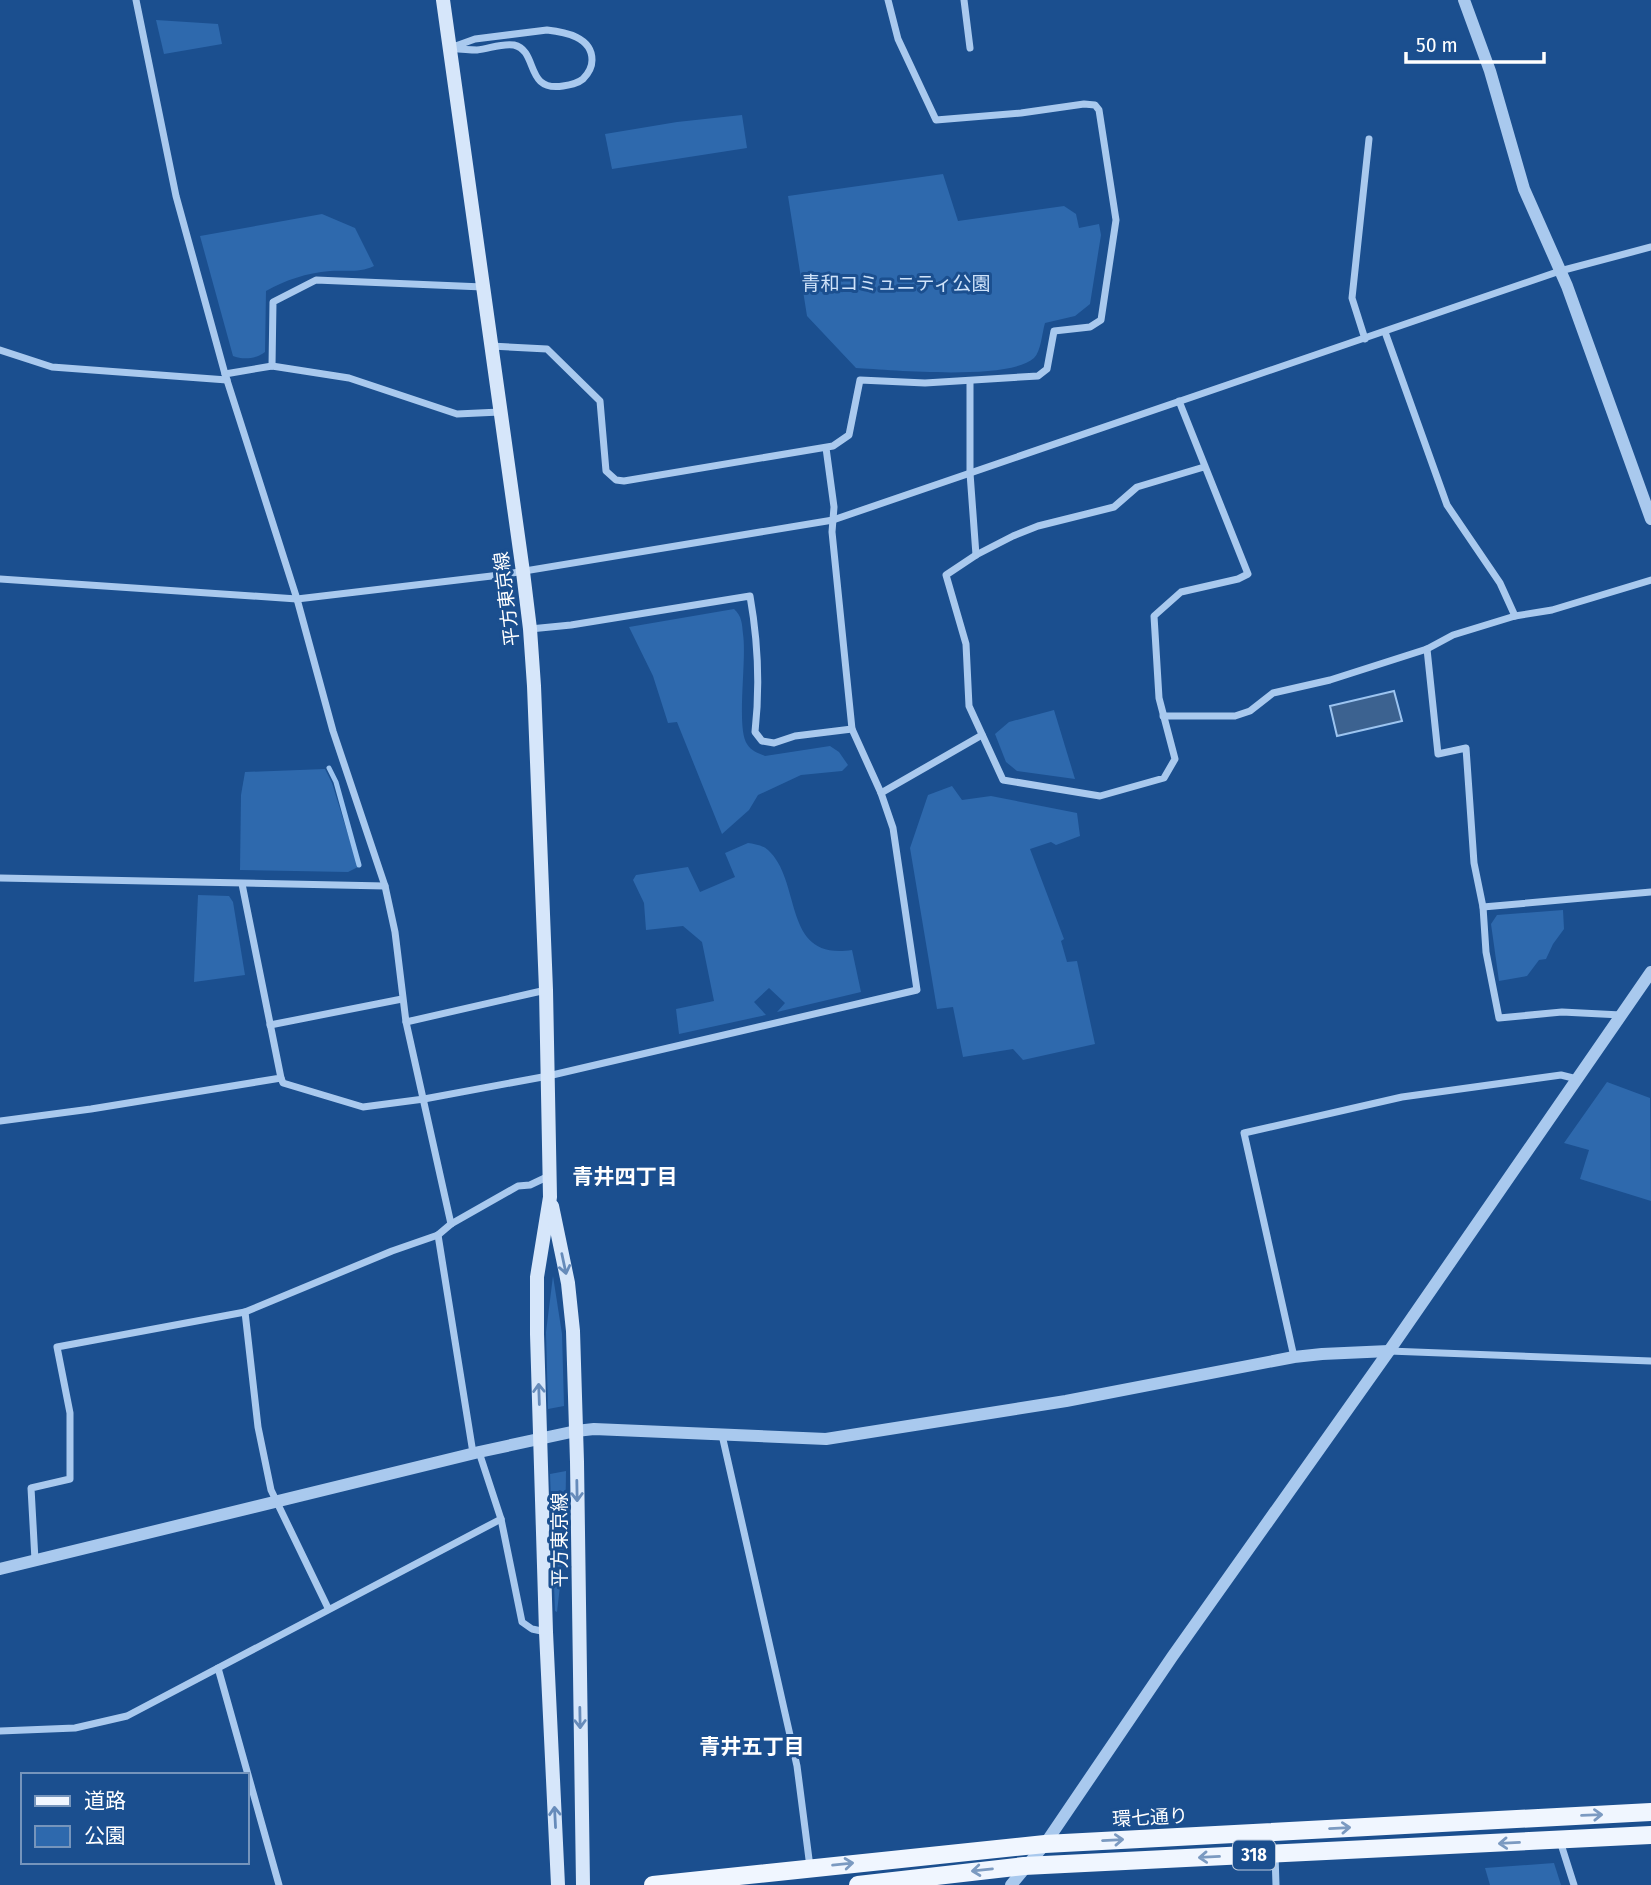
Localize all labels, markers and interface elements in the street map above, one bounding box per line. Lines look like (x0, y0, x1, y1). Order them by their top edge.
scale bar (1406, 21, 1544, 65)
text: 50 m (1416, 32, 1458, 58)
park label: 青和コミュニティ公園 (802, 272, 990, 295)
street label: 平方東京線 (489, 550, 524, 647)
district label: 青井四丁目 (573, 1164, 678, 1190)
one-way arrow (558, 1252, 572, 1275)
one-way arrow (532, 1382, 545, 1405)
one-way arrow (571, 1479, 584, 1502)
street label: 平方東京線 (548, 1492, 571, 1588)
one-way arrow (573, 1707, 586, 1730)
district label: 青井五丁目 (700, 1734, 805, 1760)
legend (21, 1773, 248, 1864)
text: 道路 (84, 1788, 126, 1814)
street label: 環七通り (1111, 1804, 1189, 1831)
one-way arrow (548, 1806, 561, 1829)
one-way arrow (1580, 1808, 1603, 1821)
one-way arrow (1328, 1821, 1351, 1834)
text: 公園 (84, 1823, 126, 1849)
one-way arrow (1101, 1833, 1124, 1846)
one-way arrow (1498, 1836, 1521, 1849)
road number: 318 (1233, 1840, 1275, 1870)
one-way arrow (1198, 1850, 1221, 1863)
one-way arrow (831, 1857, 853, 1870)
one-way arrow (971, 1864, 994, 1877)

